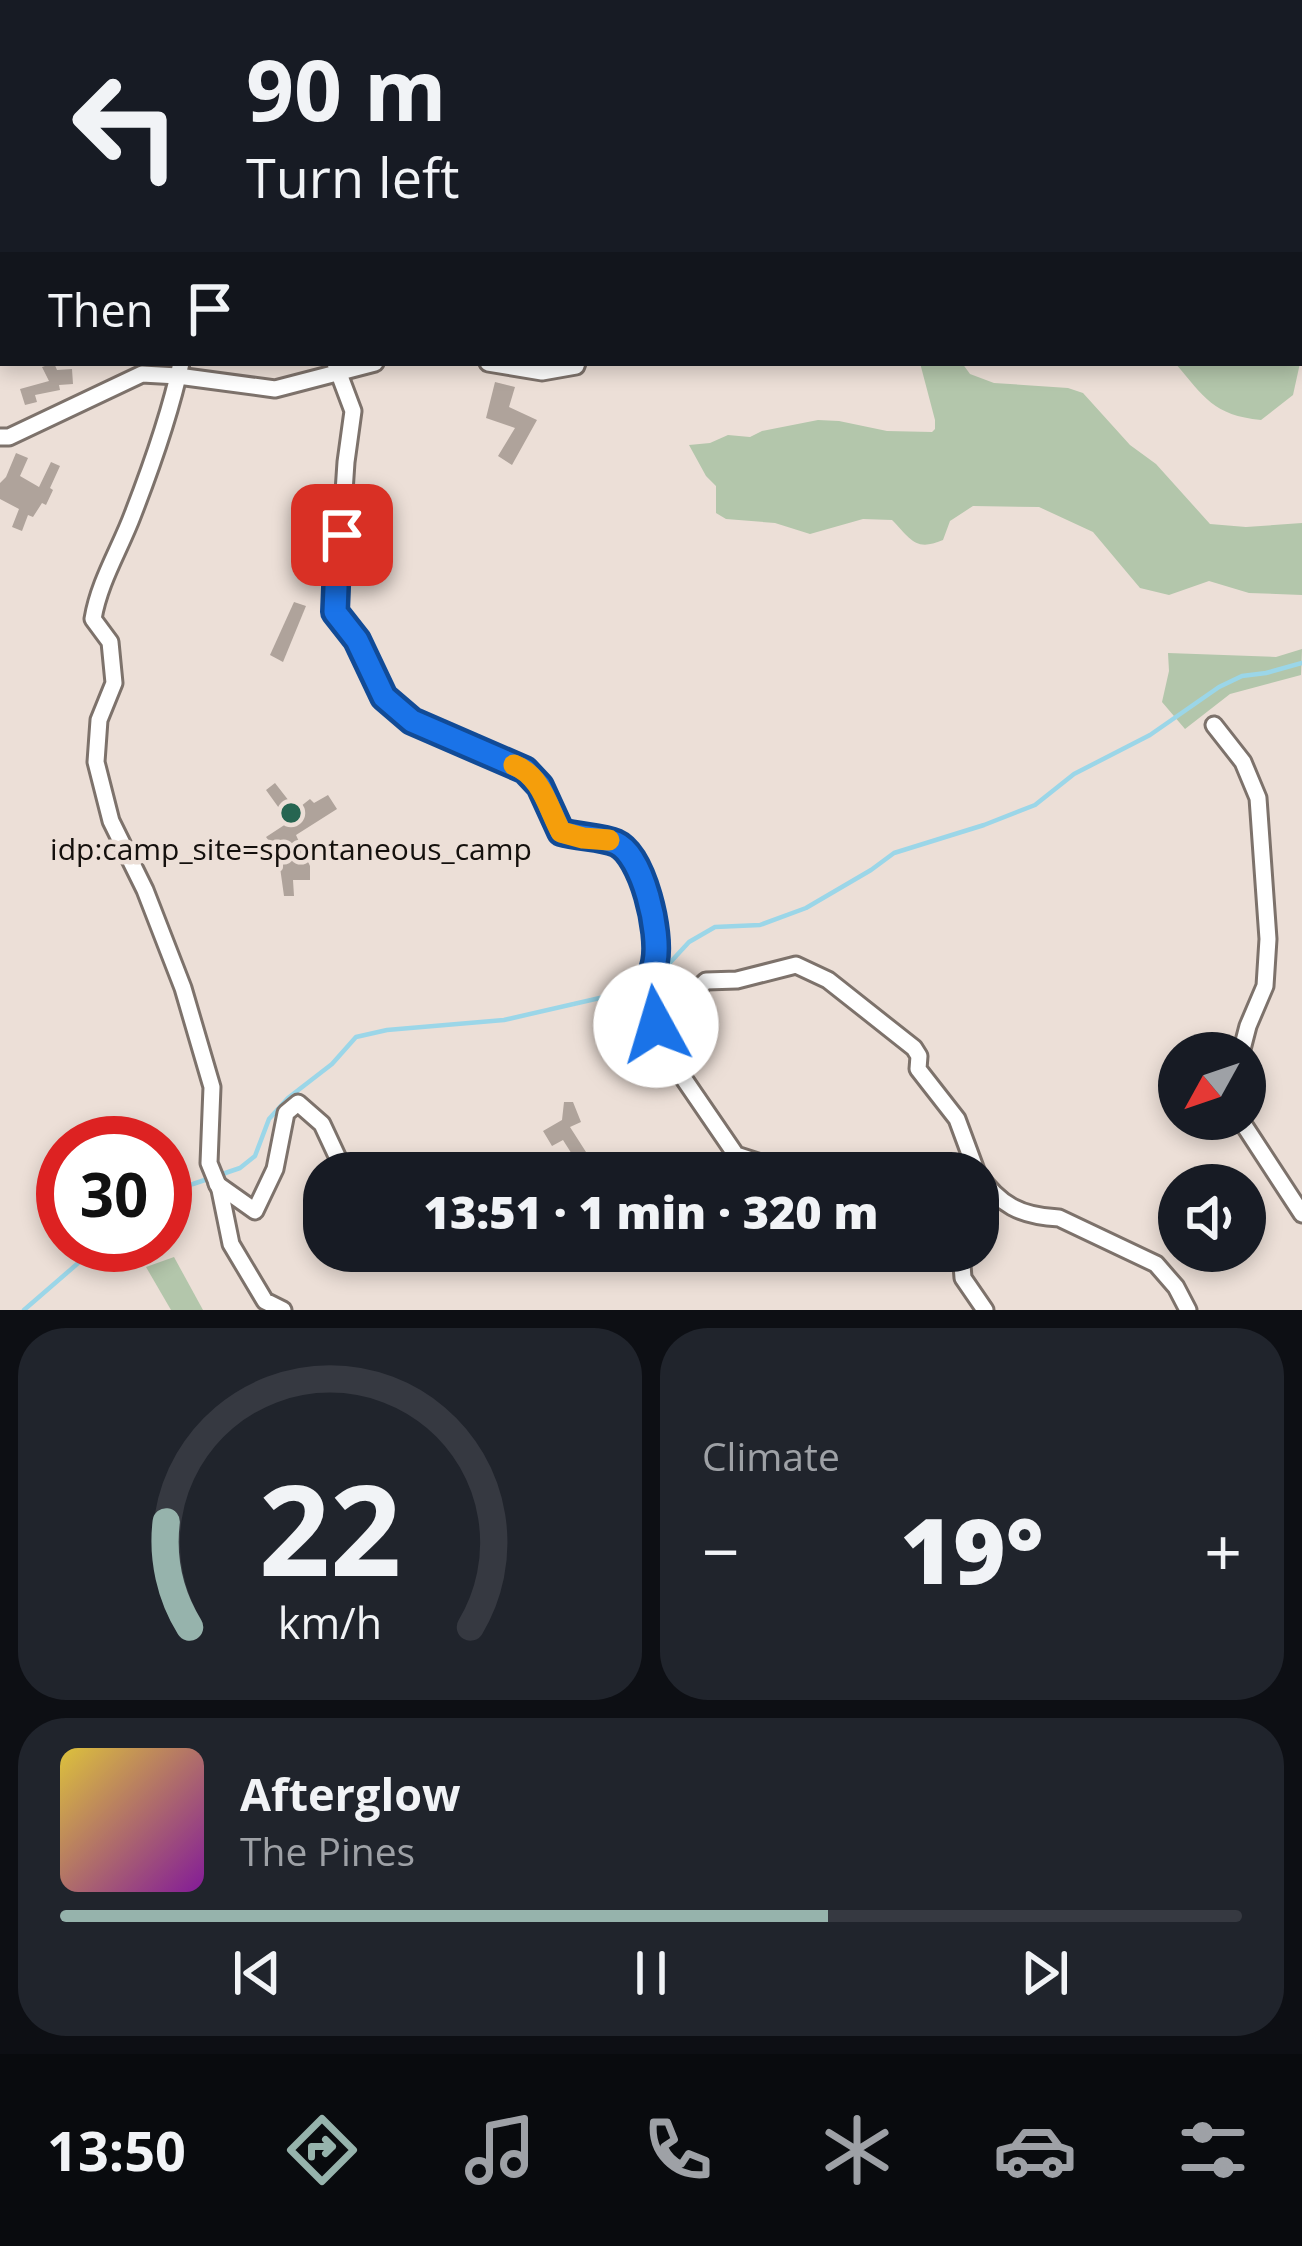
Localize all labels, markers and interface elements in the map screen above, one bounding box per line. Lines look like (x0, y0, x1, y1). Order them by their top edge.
text: 90 m (246, 31, 446, 146)
icon: left (48, 48, 204, 204)
text: Turn left (246, 140, 459, 214)
icon: arrive (177, 276, 243, 342)
text: Then (48, 279, 153, 340)
pin (291, 484, 393, 586)
icon: arrive (309, 502, 375, 568)
marker: idp:camp_site=spontaneous_camp (278, 800, 304, 826)
place label: idp:camp_site=spontaneous_camp (50, 828, 532, 869)
position arrow (593, 962, 719, 1088)
north arrow (1158, 1032, 1266, 1140)
map controls (1158, 1032, 1266, 1272)
speed limit sign: 30 (36, 1116, 192, 1272)
button: sound (1158, 1164, 1266, 1272)
text: 13:51 · 1 min · 320 m (424, 1181, 878, 1242)
text: Climate (702, 1429, 840, 1482)
text: 22 (259, 1443, 401, 1613)
text: 19° (900, 1488, 1044, 1610)
text: − (702, 1505, 740, 1595)
text: + (1204, 1505, 1242, 1595)
text: km/h (278, 1593, 382, 1652)
text: Afterglow (240, 1763, 461, 1824)
text: The Pines (240, 1824, 415, 1877)
icon: previous (224, 1940, 290, 2006)
icon: pause (618, 1940, 684, 2006)
icon: next (1012, 1940, 1078, 2006)
icon: directions (280, 2108, 364, 2192)
icon: music (458, 2108, 542, 2192)
icon: phone (636, 2108, 720, 2192)
icon: climate (815, 2108, 899, 2192)
icon: car (993, 2108, 1077, 2192)
icon: filters (1171, 2108, 1255, 2192)
text: 13:50 (47, 2113, 186, 2187)

